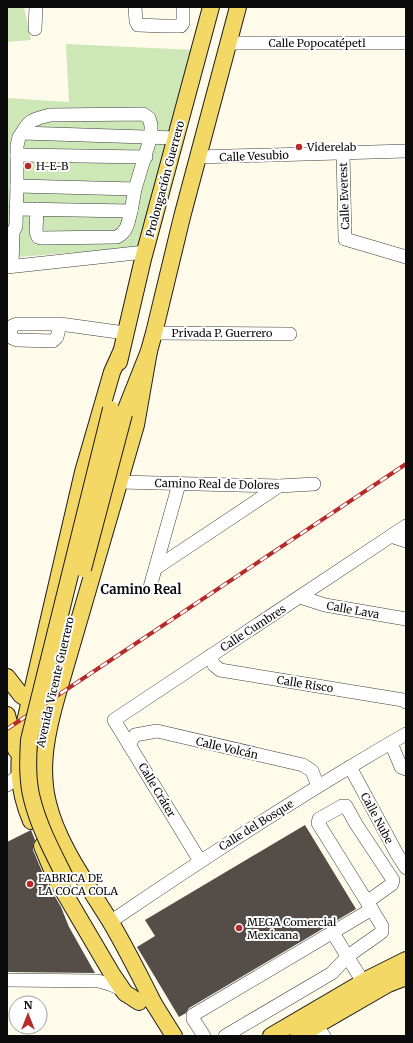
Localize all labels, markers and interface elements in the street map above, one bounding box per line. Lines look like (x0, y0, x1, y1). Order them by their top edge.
street label: Calle Popocatépetl (268, 36, 366, 50)
street label: Prolongación Guerrero (143, 119, 187, 239)
place label: Viderelab (306, 140, 357, 154)
marker: Viderelab (294, 142, 304, 152)
street label: Calle Vesubio (219, 148, 290, 164)
place label: H-E-B (36, 159, 69, 173)
marker: H-E-B (23, 161, 33, 171)
street label: Calle Everest (336, 161, 352, 230)
street label: Privada P. Guerrero (172, 326, 273, 340)
street label: Camino Real de Dolores (154, 476, 280, 492)
district label: Camino Real (101, 581, 181, 598)
street label: Calle Lava (325, 598, 381, 622)
street label: Calle Cumbres (218, 602, 288, 654)
street label: Avenida Vicente Guerrero (33, 615, 77, 750)
street label: Calle Risco (276, 673, 335, 695)
street label: Calle Volcán (194, 734, 260, 762)
street label: Calle Cráter (135, 760, 179, 820)
street label: Calle Nube (358, 790, 396, 846)
street label: Calle del Bosque (216, 796, 296, 854)
place label: FABRICA DE LA COCA COLA (38, 871, 118, 898)
marker: FABRICA DE LA COCA COLA (25, 879, 35, 889)
place label: MEGA Comercial Mexicana (247, 915, 337, 942)
marker: MEGA Comercial Mexicana (234, 923, 244, 933)
north arrow (8, 995, 48, 1035)
text: N (24, 998, 33, 1012)

